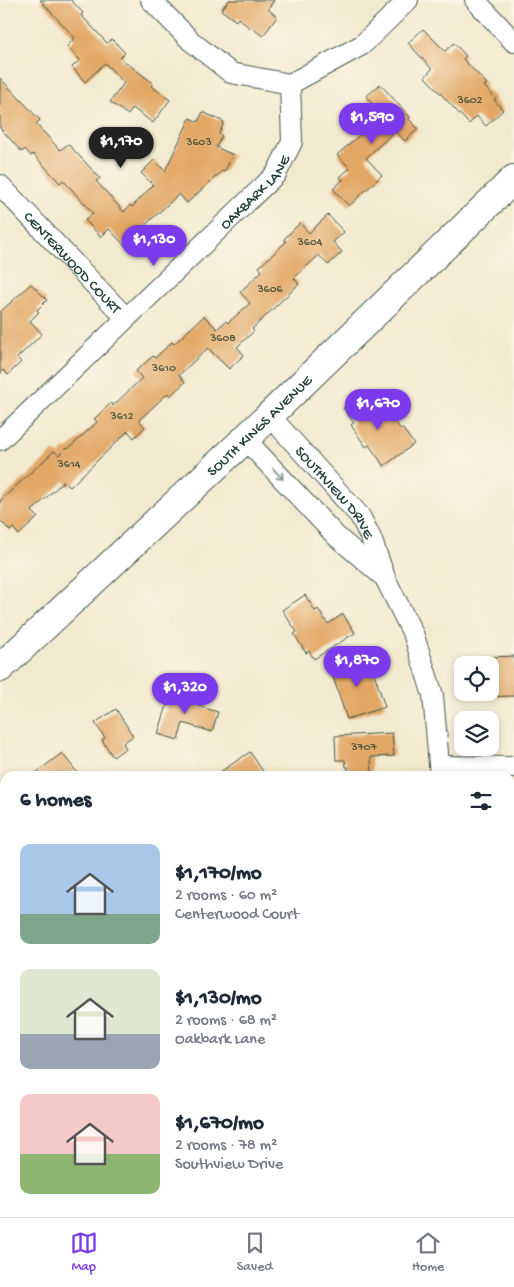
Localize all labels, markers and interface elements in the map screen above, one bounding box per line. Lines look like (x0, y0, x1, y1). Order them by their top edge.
house number: 3602 (456, 94, 483, 108)
pin: $1,590 (331, 102, 413, 145)
text: $1,590 (350, 109, 394, 128)
pin: $1,170 (80, 126, 162, 169)
text: $1,170 (100, 133, 142, 152)
house number: 3603 (185, 136, 212, 150)
street label: OAKBARK LANE (217, 152, 295, 234)
street label: CENTERWOOD COURT (19, 209, 125, 319)
pin: $1,130 (113, 224, 195, 267)
text: $1,130 (133, 231, 175, 250)
house number: 3604 (297, 236, 323, 250)
house number: 3606 (256, 283, 284, 297)
house number: 3608 (209, 332, 236, 346)
house number: 3610 (151, 362, 176, 376)
street label: SOUTH KINGS AVENUE (204, 372, 317, 481)
pin: $1,670 (337, 388, 419, 431)
text: $1,670 (356, 395, 400, 414)
house number: 3612 (109, 410, 134, 424)
street label: SOUTHVIEW DRIVE (290, 443, 377, 543)
house number: 3614 (57, 458, 81, 472)
one-way arrow (272, 468, 284, 481)
pin: $1,870 (316, 646, 398, 688)
text: $1,870 (335, 652, 379, 671)
map controls (454, 656, 499, 756)
button: locate (454, 656, 499, 701)
pin: $1,320 (144, 672, 226, 715)
text: $1,320 (163, 679, 207, 698)
button: layers (454, 711, 499, 756)
house number: 3707 (350, 741, 378, 755)
icon: filters (467, 787, 495, 815)
text: 6 homes (20, 789, 91, 814)
text: $1,170/mo (175, 862, 262, 887)
icon: home (60, 864, 120, 924)
text: 2 rooms · 60 m² (175, 887, 277, 906)
text: Centerwood Court (175, 906, 299, 925)
text: $1,130/mo (175, 987, 262, 1012)
icon: home (60, 989, 120, 1049)
text: 2 rooms · 68 m² (175, 1012, 277, 1031)
text: Oakbark Lane (175, 1031, 265, 1050)
text: $1,670/mo (175, 1112, 264, 1137)
icon: home (60, 1114, 120, 1174)
text: 2 rooms · 78 m² (175, 1137, 277, 1156)
text: Southview Drive (175, 1156, 283, 1175)
tab: Map (70, 1229, 98, 1276)
tab: Saved (237, 1229, 273, 1276)
tab: Home (412, 1229, 444, 1276)

